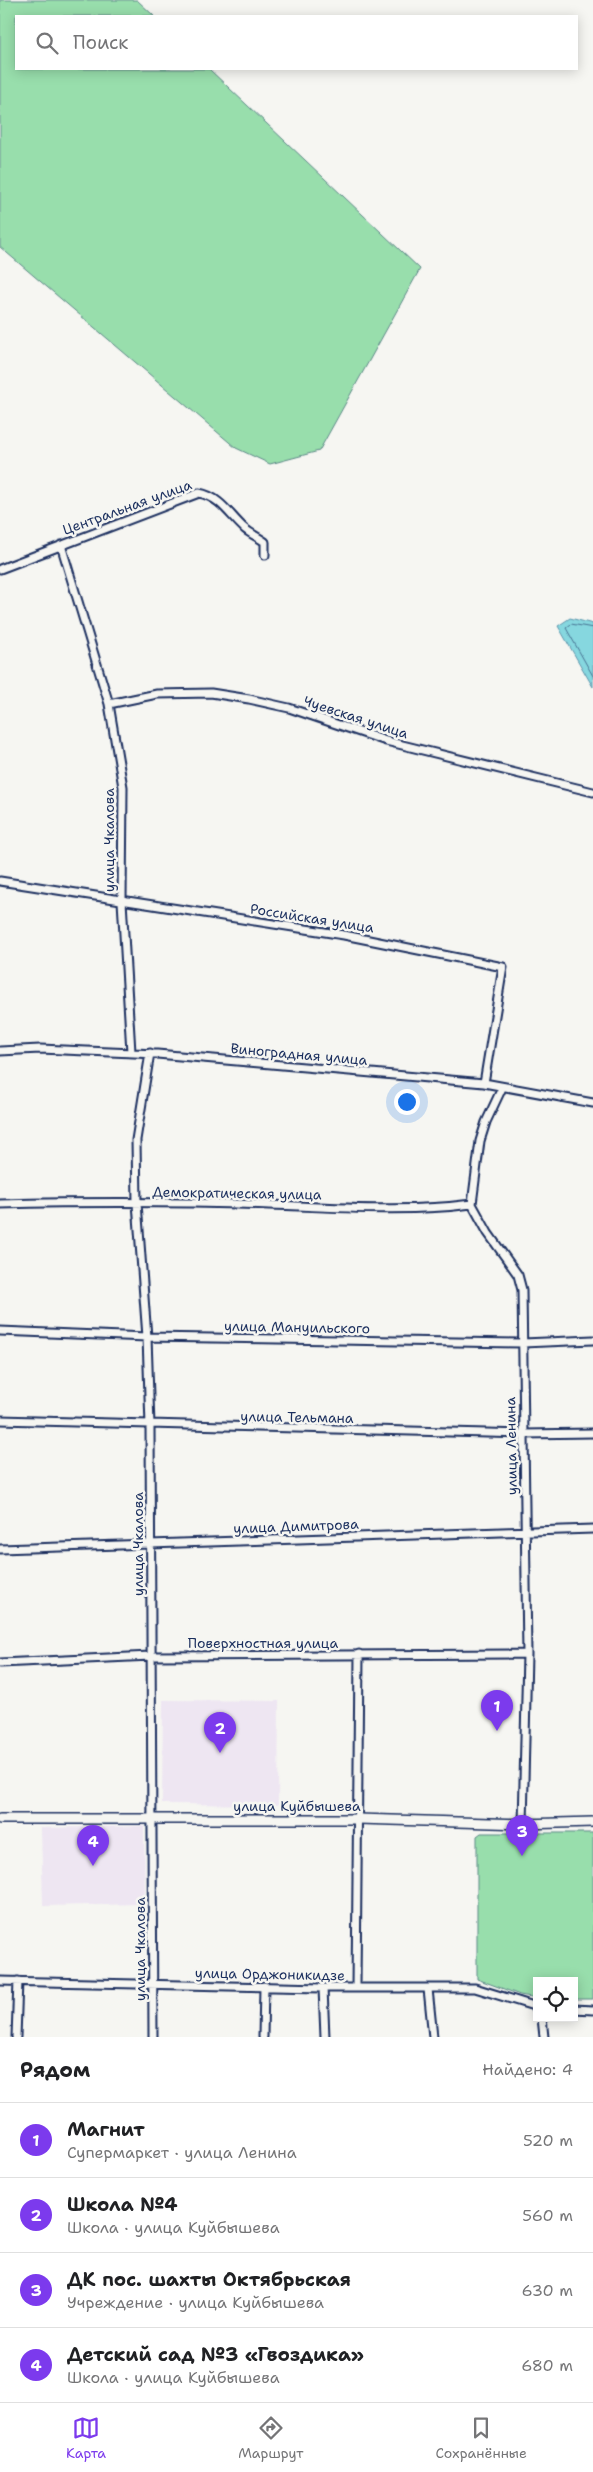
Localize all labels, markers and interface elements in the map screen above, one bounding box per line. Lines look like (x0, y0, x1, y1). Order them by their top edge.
search box (15, 15, 578, 70)
icon: search (33, 29, 61, 57)
text: Поиск (73, 30, 128, 55)
street label: Центральная улица (60, 475, 194, 539)
street label: Чуевская улица (301, 692, 411, 743)
street label: улица Чкалова (100, 788, 118, 892)
street label: Российская улица (249, 899, 375, 937)
street label: Виноградная улица (230, 1039, 368, 1069)
your location (394, 1089, 420, 1115)
street label: Демократическая улица (152, 1183, 322, 1203)
street label: улица Мануильского (224, 1317, 370, 1337)
street label: улица Ленина (501, 1396, 521, 1495)
street label: улица Тельмана (240, 1407, 354, 1427)
street label: улица Чкалова (129, 1492, 147, 1596)
street label: улица Димитрова (233, 1515, 359, 1537)
street label: Поверхностная улица (188, 1634, 338, 1652)
pin: 1 (481, 1690, 513, 1731)
pin: 2 (204, 1712, 236, 1753)
street label: улица Куйбышева (233, 1797, 361, 1815)
pin: 3 (506, 1815, 538, 1856)
pin: 4 (77, 1825, 109, 1866)
street label: улица Чкалова (131, 1897, 149, 2001)
street label: улица Орджоникидзе (195, 1964, 345, 1984)
map controls (533, 1977, 578, 2022)
button: locate (533, 1977, 578, 2022)
text: Рядом (20, 2056, 90, 2084)
text: Найдено: 4 (482, 2059, 573, 2080)
text: Магнит (67, 2117, 145, 2142)
text: 1 (32, 2130, 40, 2151)
text: 520 m (523, 2130, 573, 2151)
text: Супермаркет · улица Ленина (67, 2142, 297, 2163)
text: Школа №4 (67, 2192, 178, 2217)
text: 2 (30, 2205, 42, 2226)
text: 560 m (522, 2205, 573, 2226)
text: Школа · улица Куйбышева (67, 2217, 280, 2238)
text: ДК пос. шахты Октябрьская (67, 2267, 351, 2292)
text: 3 (30, 2280, 42, 2301)
text: 630 m (521, 2280, 573, 2301)
text: Учреждение · улица Куйбышева (67, 2292, 324, 2313)
text: Детский сад №3 «Гвоздика» (67, 2342, 364, 2367)
text: 4 (30, 2355, 42, 2376)
text: 680 m (521, 2355, 573, 2376)
text: Школа · улица Куйбышева (67, 2367, 280, 2388)
tab: Карта (66, 2414, 106, 2462)
tab: Маршрут (238, 2414, 303, 2462)
tab: Сохранённые (436, 2414, 527, 2462)

